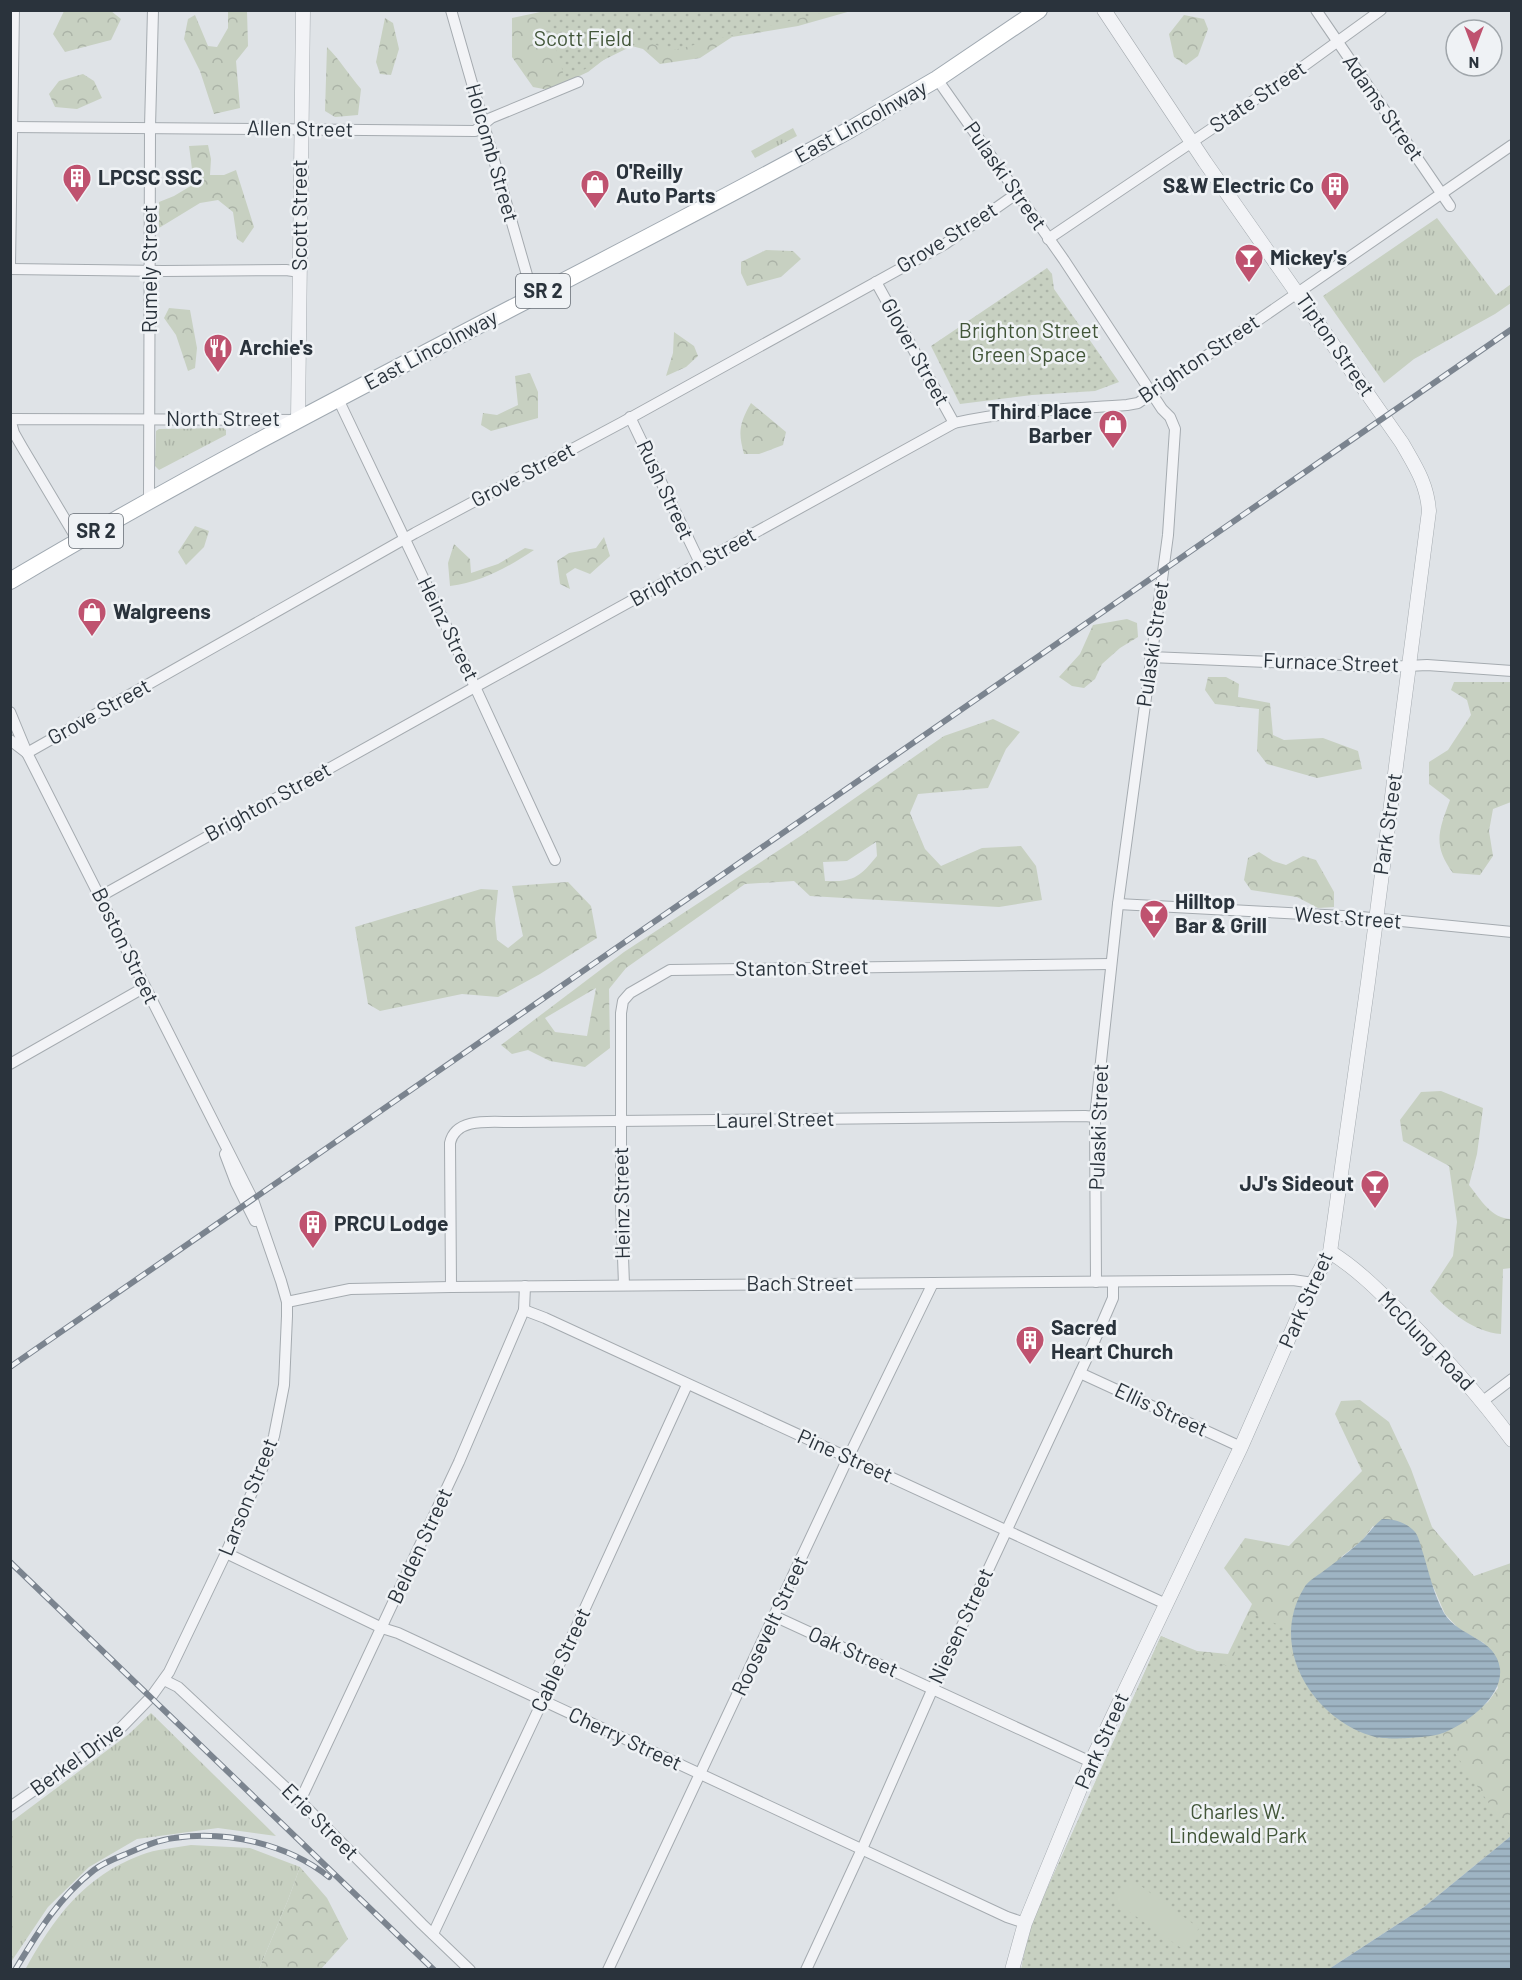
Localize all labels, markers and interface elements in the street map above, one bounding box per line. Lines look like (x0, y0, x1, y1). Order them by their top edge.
north arrow (1444, 18, 1504, 78)
park label: Scott Field (534, 25, 632, 50)
street label: Adams Street (1339, 49, 1430, 165)
street label: State Street (1204, 54, 1310, 137)
text: N (1469, 54, 1479, 73)
street label: East Lincolnway (790, 74, 931, 167)
street label: Holcomb Street (462, 81, 525, 225)
street label: Allen Street (247, 114, 353, 141)
street label: Pulaski Street (960, 116, 1053, 234)
place label: O'Reilly Auto Parts (616, 158, 715, 207)
street label: Scott Street (286, 159, 311, 271)
building icon: LPCSC SSC (61, 162, 93, 204)
place label: LPCSC SSC (98, 164, 203, 189)
shop icon: O'Reilly Auto Parts (579, 168, 611, 210)
building icon: S&W Electric Co (1319, 170, 1351, 212)
place label: S&W Electric Co (1163, 172, 1314, 197)
street label: Grove Street (891, 196, 1001, 277)
street label: Rumely Street (136, 205, 161, 333)
bar icon: Mickey's (1233, 242, 1265, 284)
place label: Mickey's (1270, 244, 1347, 269)
road number: SR 2 (516, 274, 570, 308)
street label: Tipton Street (1292, 288, 1381, 401)
street label: Glover Street (877, 293, 956, 409)
street label: East Lincolnway (359, 303, 501, 394)
street label: Brighton Street (1133, 308, 1263, 407)
park label: Brighton Street Green Space (959, 317, 1099, 366)
restaurant icon: Archie's (202, 332, 234, 374)
place label: Archie's (239, 334, 313, 359)
place label: Third Place Barber (988, 398, 1092, 447)
street label: North Street (166, 405, 280, 430)
shop icon: Third Place Barber (1097, 408, 1129, 450)
street label: Grove Street (466, 436, 578, 511)
street label: Rush Street (632, 436, 700, 543)
road number: SR 2 (69, 514, 123, 548)
street label: Brighton Street (625, 521, 760, 611)
street label: Heinz Street (413, 572, 485, 684)
street label: Pulaski Street (1130, 579, 1173, 708)
shop icon: Walgreens (76, 596, 108, 638)
place label: Walgreens (113, 598, 211, 623)
street label: Furnace Street (1263, 647, 1400, 676)
street label: Grove Street (42, 672, 154, 749)
street label: Brighton Street (200, 756, 335, 846)
street label: Park Street (1367, 771, 1406, 876)
street label: Boston Street (87, 883, 165, 1008)
place label: Hilltop Bar & Grill (1175, 888, 1267, 937)
bar icon: Hilltop Bar & Grill (1138, 898, 1170, 940)
street label: West Street (1294, 900, 1403, 933)
street label: Stanton Street (735, 953, 869, 980)
street label: Pulaski Street (1083, 1063, 1112, 1191)
street label: Laurel Street (715, 1105, 835, 1132)
street label: Heinz Street (607, 1147, 634, 1259)
bar icon: JJ's Sideout (1359, 1168, 1391, 1210)
place label: JJ's Sideout (1239, 1170, 1354, 1195)
building icon: PRCU Lodge (297, 1208, 329, 1250)
place label: PRCU Lodge (334, 1210, 448, 1235)
street label: Park Street (1272, 1247, 1337, 1351)
street label: Bach Street (746, 1270, 854, 1295)
street label: McClung Road (1374, 1285, 1481, 1395)
place label: Sacred Heart Church (1051, 1314, 1173, 1363)
building icon: Sacred Heart Church (1014, 1324, 1046, 1366)
street label: Ellis Street (1111, 1376, 1212, 1441)
street label: Pine Street (794, 1423, 897, 1487)
street label: Larson Street (212, 1434, 282, 1559)
street label: Belden Street (381, 1484, 456, 1607)
street label: Roosevelt Street (725, 1551, 812, 1699)
street label: Niesen Street (922, 1564, 997, 1687)
street label: Cable Street (525, 1603, 595, 1716)
street label: Oak Street (805, 1620, 902, 1682)
street label: Park Street (1068, 1688, 1133, 1792)
street label: Cherry Street (565, 1700, 686, 1775)
street label: Berkel Drive (25, 1716, 128, 1800)
street label: Erie Street (277, 1777, 365, 1865)
park label: Charles W. Lindewald Park (1169, 1798, 1307, 1847)

